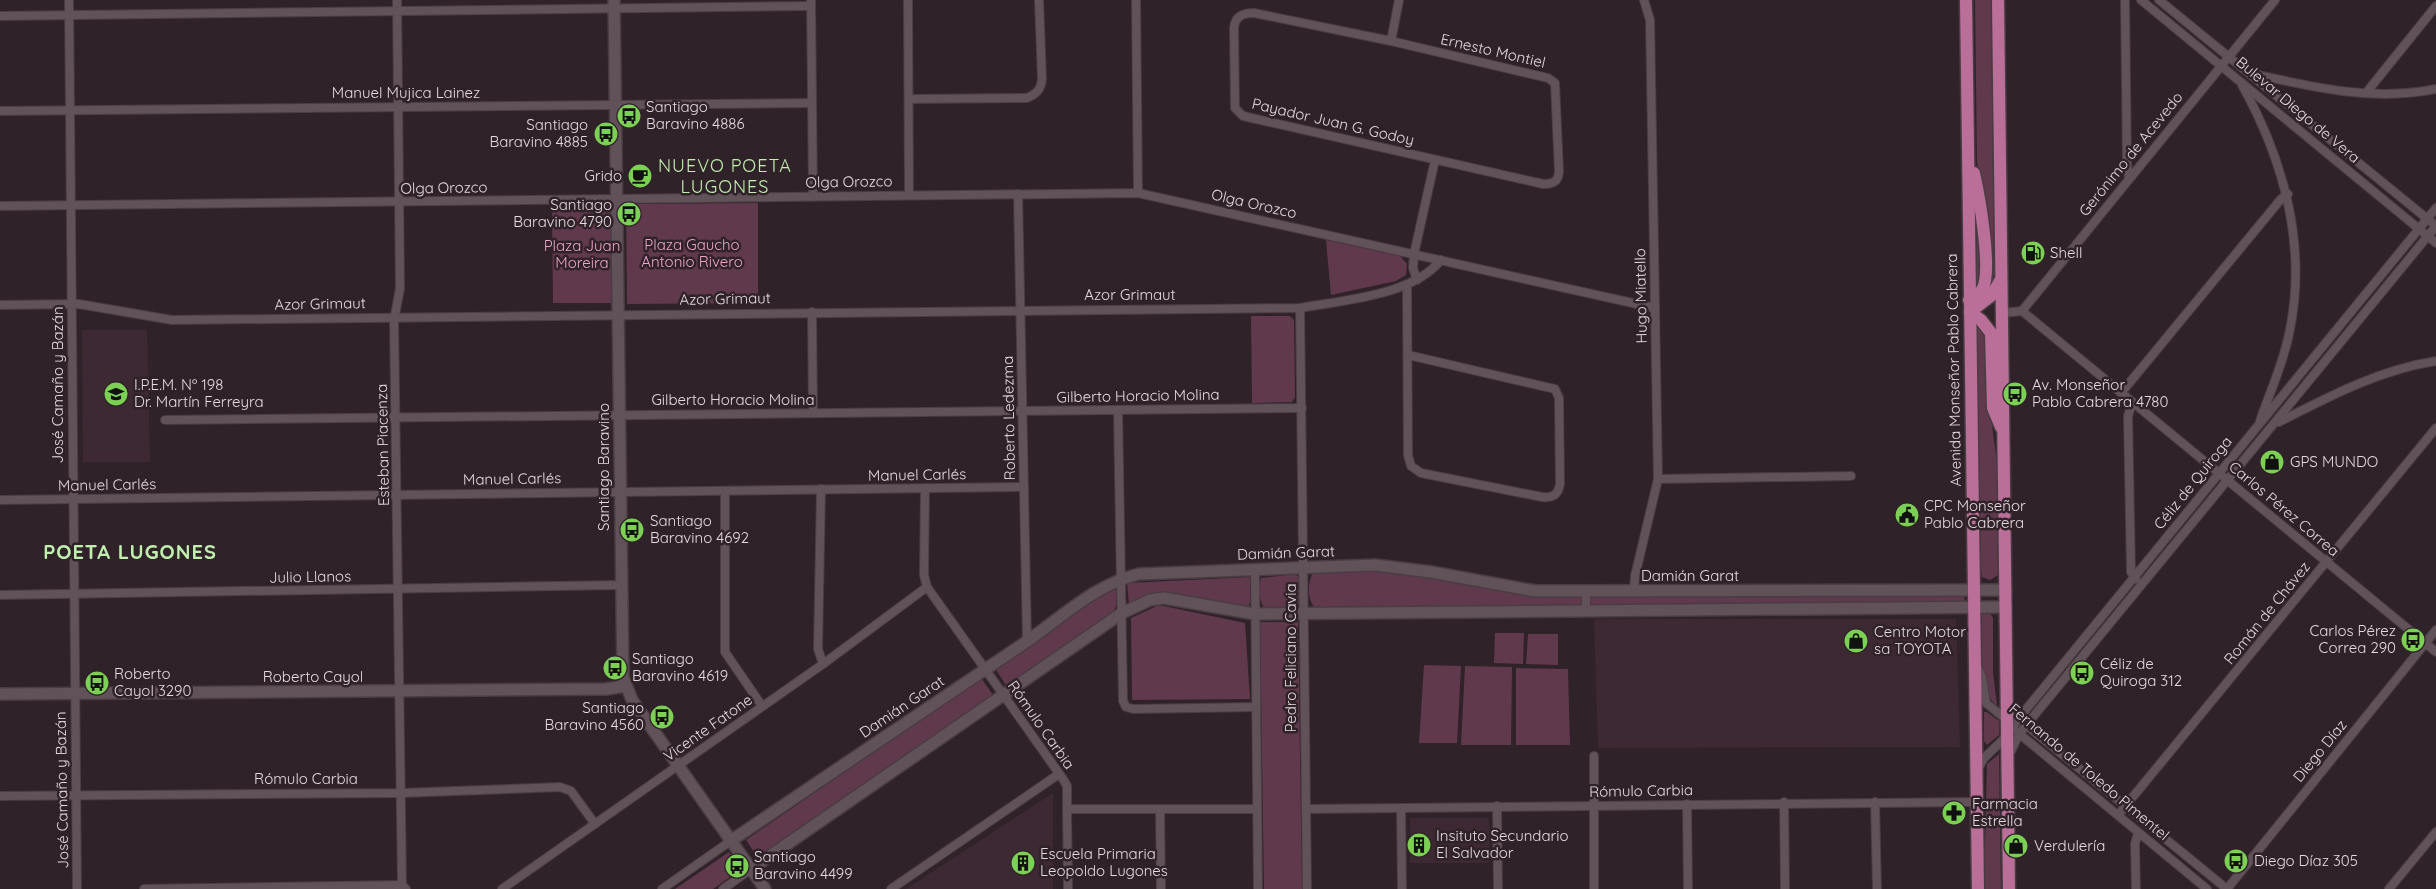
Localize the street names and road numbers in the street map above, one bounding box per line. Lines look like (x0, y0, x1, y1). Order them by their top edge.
street label: Ernesto Montiel (1439, 29, 1547, 72)
street label: Bulevar Diego de Vera (2232, 52, 2364, 167)
street label: Manuel Mujica Lainez (332, 83, 480, 102)
street label: Gerónimo de Acevedo (2075, 88, 2187, 220)
street label: Payador Juan G. Godoy (1250, 94, 1416, 149)
street label: Olga Orozco (805, 171, 893, 192)
street label: Olga Orozco (400, 177, 488, 198)
street label: Olga Orozco (1210, 184, 1299, 223)
street label: Hugo Miatello (1630, 248, 1651, 344)
street label: Avenida Monseñor Pablo Cabrera (1942, 253, 1965, 487)
street label: Azor Grimaut (1084, 285, 1176, 304)
street label: Azor Grimaut (679, 288, 771, 309)
street label: Azor Grimaut (274, 293, 366, 314)
street label: José Camaño y Bazán (48, 306, 67, 464)
street label: Roberto Ledezma (998, 356, 1019, 480)
street label: Esteban Piacenza (372, 384, 393, 506)
street label: Gilberto Horacio Molina (1056, 385, 1220, 406)
street label: Gilberto Horacio Molina (651, 390, 815, 409)
street label: Santiago Baravino (594, 403, 613, 531)
street label: Céliz de Quiroga (2149, 432, 2236, 533)
street label: Carlos Pérez Correa (2225, 457, 2343, 560)
street label: Manuel Carlés (868, 464, 966, 485)
street label: Manuel Carlés (463, 468, 561, 489)
street label: Manuel Carlés (58, 474, 156, 495)
street label: Damián Garat (1237, 541, 1335, 564)
street label: Román de Chávez (2219, 557, 2314, 668)
street label: Julio Llanos (269, 566, 351, 587)
street label: Damián Garat (1641, 566, 1739, 585)
street label: Pedro Feliciano Cavia (1281, 583, 1300, 733)
street label: Roberto Cayol (263, 667, 363, 686)
street label: Damián Garat (856, 671, 948, 742)
street label: Rómulo Carbia (1004, 677, 1079, 773)
street label: Vicente Fatone (660, 690, 756, 765)
street label: Fernando de Toledo Pimentel (2005, 699, 2173, 844)
street label: José Camaño y Bazán (51, 711, 72, 869)
street label: Diego Díaz (2289, 716, 2351, 786)
street label: Rómulo Carbia (254, 769, 358, 788)
street label: Rómulo Carbia (1589, 780, 1693, 801)

